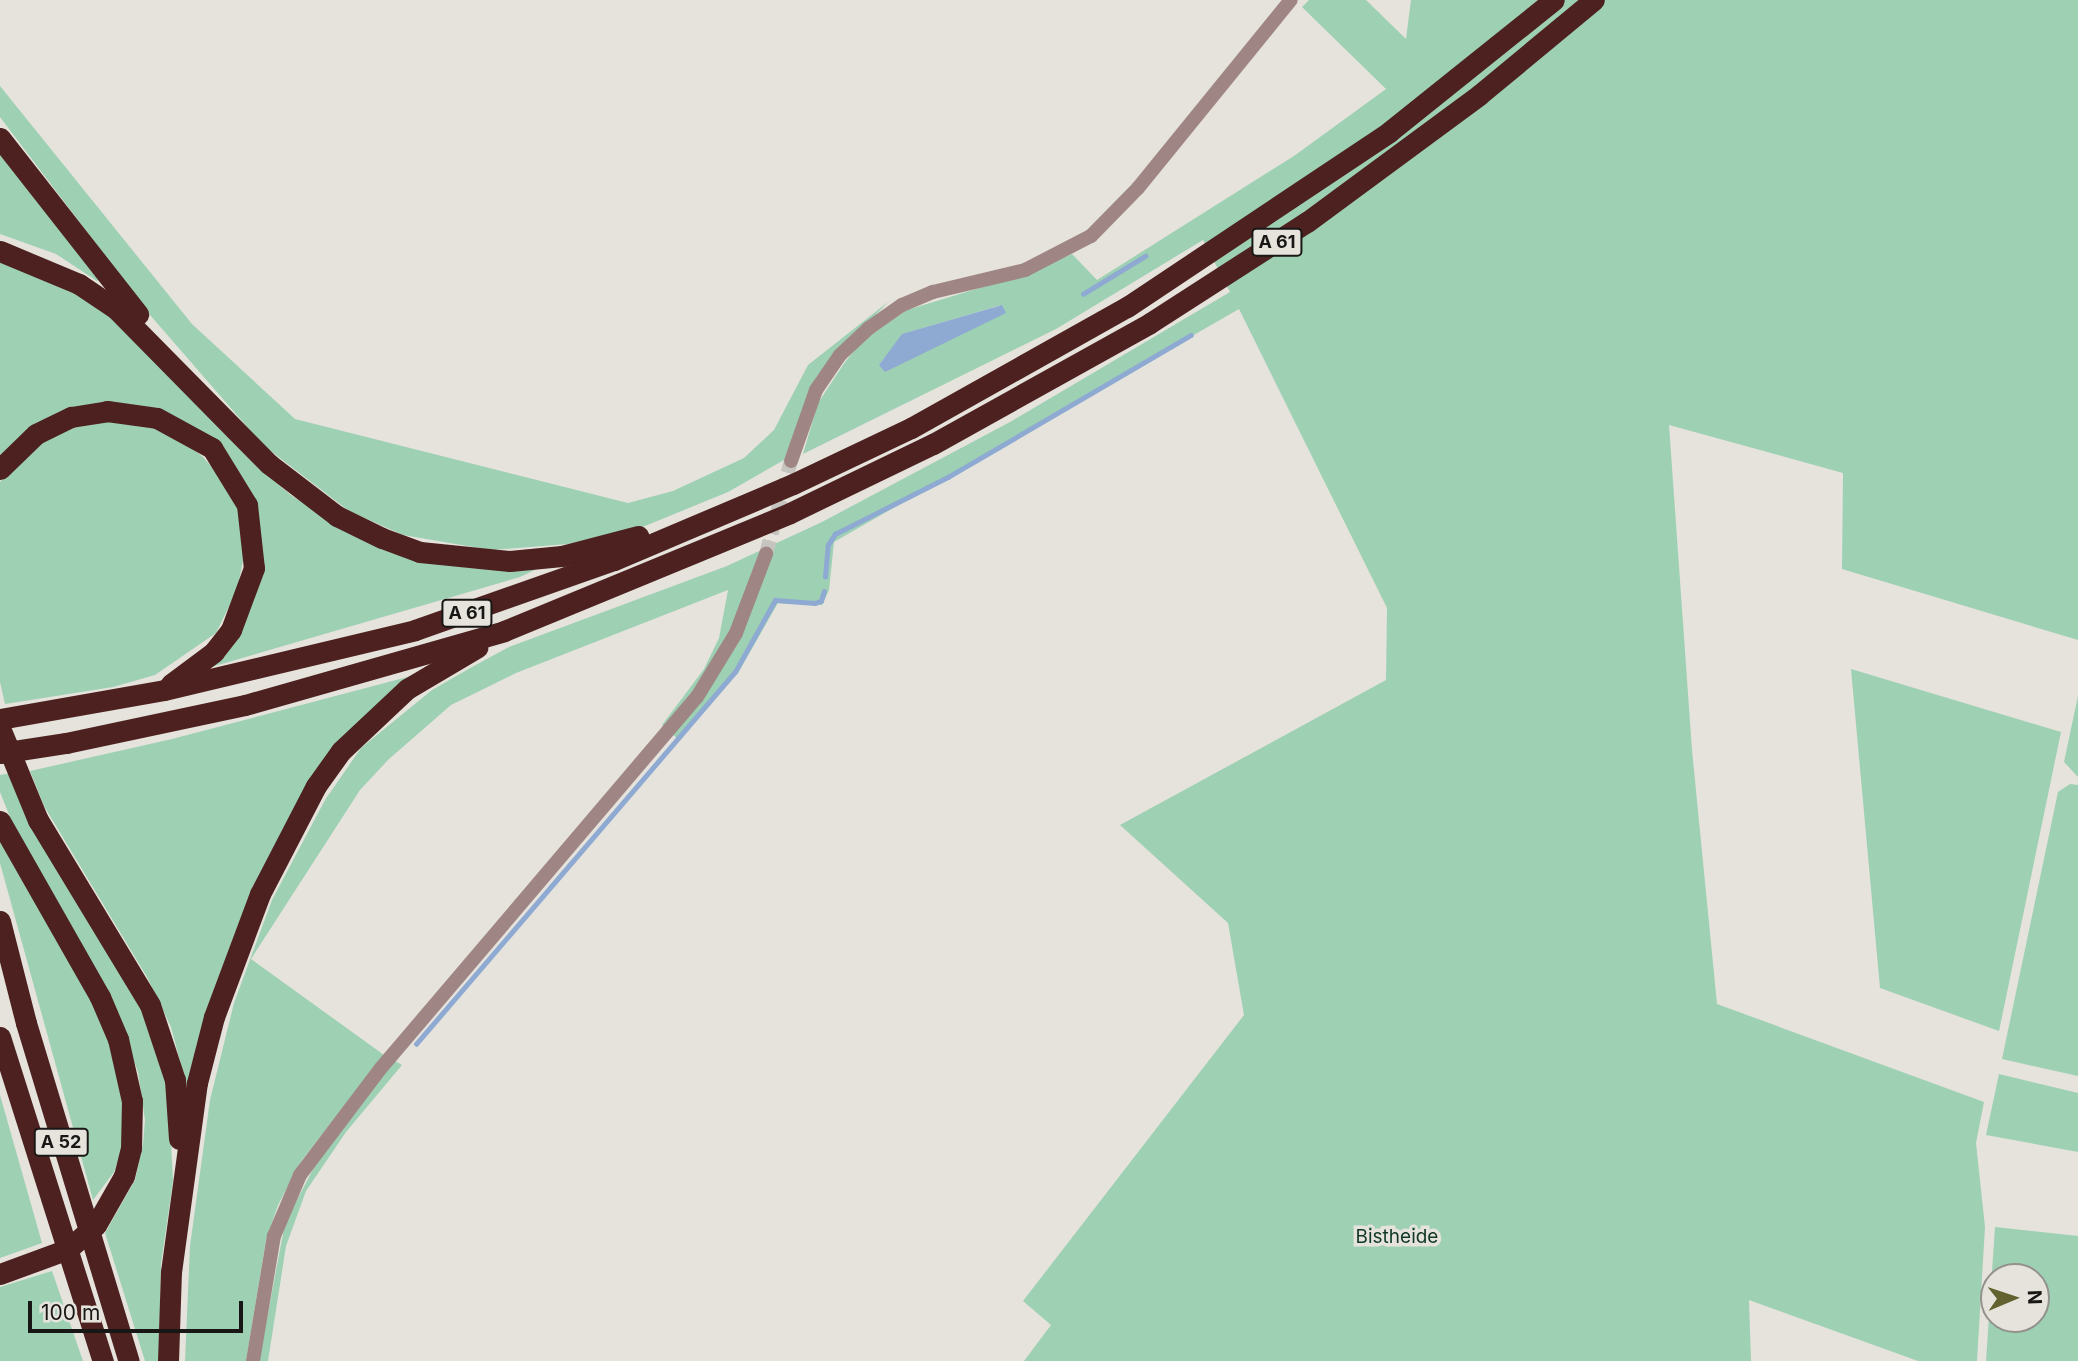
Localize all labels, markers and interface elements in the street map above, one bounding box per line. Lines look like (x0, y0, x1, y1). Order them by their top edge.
road number: A 61 (1251, 228, 1303, 256)
road number: A 61 (441, 598, 493, 628)
road number: A 52 (33, 1128, 89, 1156)
park label: Bistheide (1356, 1226, 1438, 1248)
north arrow (1980, 1263, 2050, 1333)
scale bar (32, 1288, 247, 1332)
text: N (2023, 1290, 2046, 1305)
text: 100 m (41, 1300, 100, 1325)

